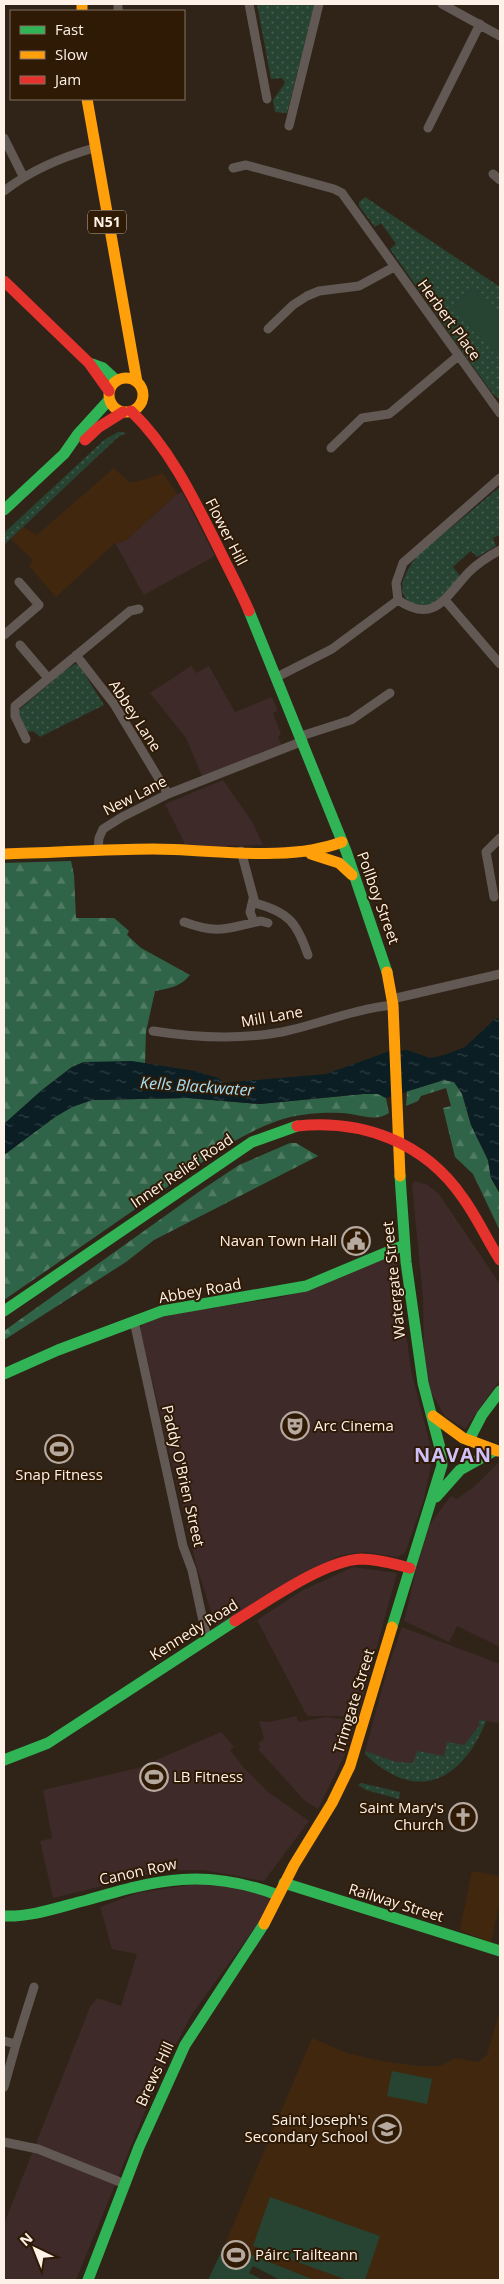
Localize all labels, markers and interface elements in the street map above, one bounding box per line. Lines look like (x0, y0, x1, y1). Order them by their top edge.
legend (10, 10, 185, 100)
text: Fast (55, 19, 84, 39)
text: Slow (55, 44, 88, 64)
text: Jam (53, 69, 81, 89)
road number: N51 (88, 210, 126, 233)
street label: Herbert Place (414, 275, 486, 364)
street label: Flower Hill (201, 494, 252, 569)
street label: Abbey Lane (105, 676, 166, 755)
street label: New Lane (99, 771, 170, 820)
street label: Pollboy Street (353, 849, 405, 947)
street label: Mill Lane (239, 1001, 304, 1031)
water label: Kells Blackwater (139, 1071, 255, 1101)
street label: Inner Relief Road (126, 1128, 237, 1212)
street label: Watergate Street (377, 1220, 409, 1340)
public building icon: Navan Town Hall (341, 1226, 371, 1256)
place label: Navan Town Hall (219, 1230, 337, 1250)
street label: Abbey Road (157, 1273, 243, 1307)
street label: Paddy O'Brien Street (158, 1403, 210, 1549)
theatre icon: Arc Cinema (280, 1411, 310, 1441)
place label: Arc Cinema (314, 1415, 394, 1435)
sports icon: Snap Fitness (44, 1434, 74, 1464)
district label: NAVAN (414, 1441, 492, 1468)
place label: Snap Fitness (15, 1464, 103, 1484)
street label: Kennedy Road (145, 1594, 242, 1664)
street label: Trimgate Street (328, 1646, 378, 1755)
sports icon: LB Fitness (139, 1762, 169, 1792)
place label: LB Fitness (173, 1766, 243, 1786)
place label: Saint Mary's Church (359, 1797, 444, 1834)
church icon: Saint Mary's Church (448, 1802, 478, 1832)
street label: Canon Row (97, 1853, 179, 1889)
street label: Railway Street (346, 1878, 446, 1926)
street label: Brews Hill (130, 2038, 178, 2109)
place label: Saint Joseph's Secondary School (244, 2109, 368, 2146)
school or university icon: Saint Joseph's Secondary School (372, 2114, 402, 2144)
north arrow (10, 2224, 60, 2274)
text: N (15, 2228, 36, 2250)
sports icon: Páirc Tailteann (221, 2240, 251, 2270)
place label: Páirc Tailteann (255, 2244, 358, 2264)

